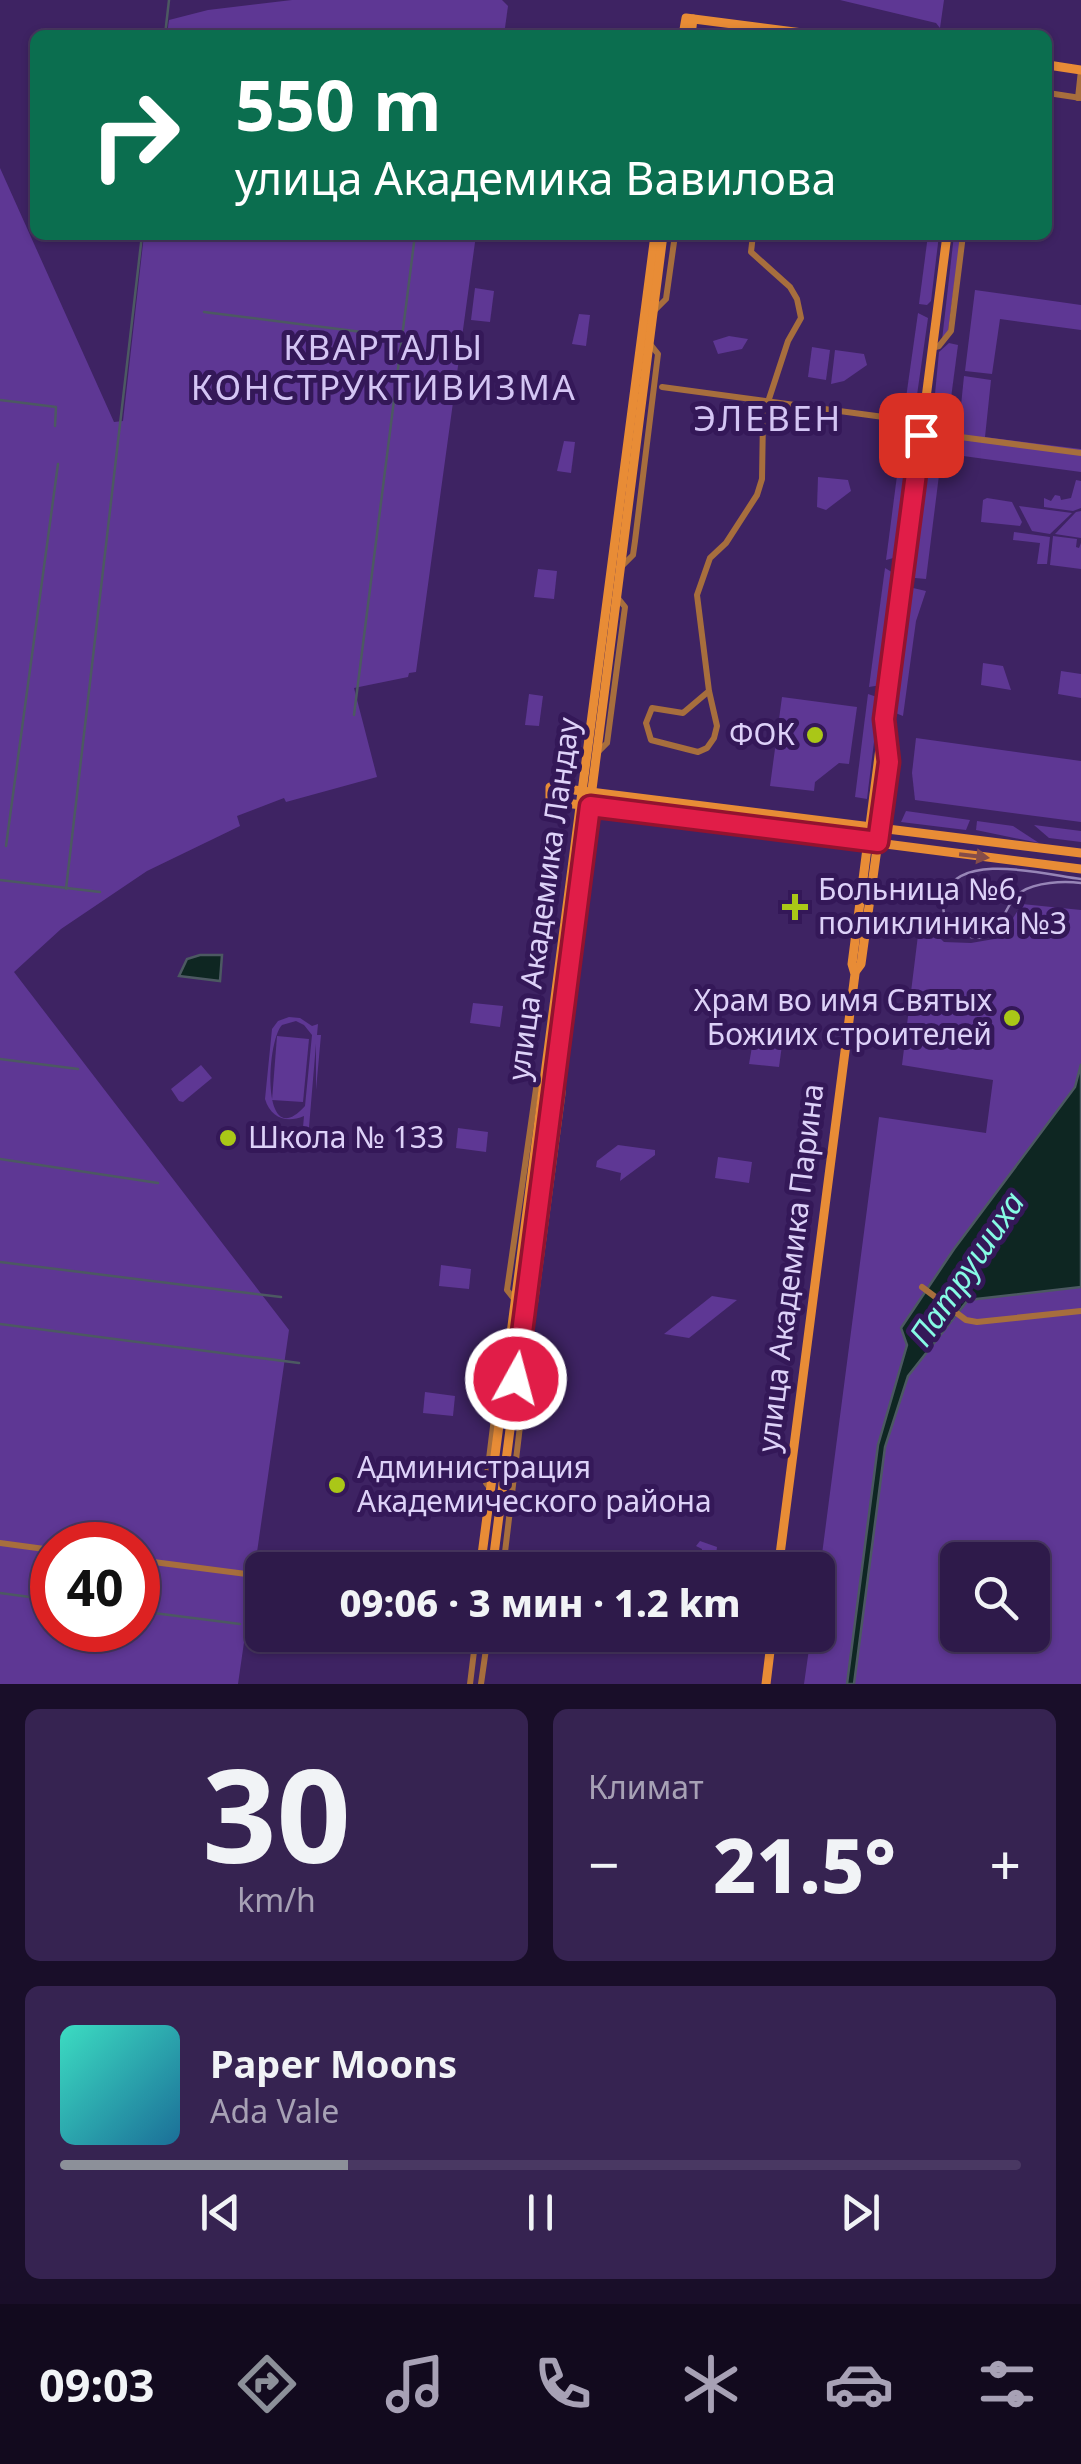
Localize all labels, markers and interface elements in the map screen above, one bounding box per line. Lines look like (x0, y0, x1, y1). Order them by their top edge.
text: 550 m (235, 56, 442, 152)
icon: right (70, 70, 200, 200)
text: улица Академика Вавилова (235, 147, 836, 208)
district label: КВАРТАЛЫ КОНСТРУКТИВИЗМА (191, 323, 577, 410)
pin (879, 393, 964, 478)
district label: ЭЛЕВЕН (693, 394, 843, 441)
icon: arrive (894, 408, 949, 463)
place label: ФОК (729, 713, 795, 754)
street label: улица Академика Ландау (497, 714, 588, 1083)
marker: ФОК (804, 724, 826, 746)
one-way arrow (959, 848, 991, 864)
place label: Больница №6, поликлиника №3 (818, 868, 1067, 943)
marker: Больница №6, поликлиника №3 (782, 894, 808, 920)
place label: Храм во имя Святых Божиих строителей (694, 979, 993, 1054)
marker: Храм во имя Святых Божиих строителей (1001, 1007, 1023, 1029)
street label: улица Академика Парина (747, 1081, 832, 1454)
place label: Школа № 133 (248, 1116, 444, 1157)
marker: Школа № 133 (217, 1127, 239, 1149)
water label: Патрушиха (898, 1182, 1033, 1354)
position arrow (464, 1327, 568, 1431)
place label: Администрация Академического района (357, 1446, 712, 1521)
marker: Администрация Академического района (326, 1474, 348, 1496)
speed limit sign: 40 (30, 1522, 160, 1652)
map controls (940, 1542, 1050, 1652)
button: search (940, 1542, 1050, 1652)
text: 09:06 · 3 мин · 1.2 km (340, 1576, 740, 1628)
text: 30 (202, 1724, 351, 1901)
text: Климат (588, 1765, 704, 1808)
text: 21.5° (713, 1813, 896, 1915)
text: − (588, 1826, 619, 1901)
text: + (990, 1826, 1021, 1901)
text: km/h (237, 1878, 316, 1921)
text: Paper Moons (210, 2037, 457, 2089)
text: Ada Vale (210, 2089, 339, 2132)
icon: previous (193, 2185, 248, 2240)
icon: pause (513, 2185, 568, 2240)
icon: next (833, 2185, 888, 2240)
icon: directions (232, 2349, 302, 2419)
icon: music (380, 2349, 450, 2419)
icon: phone (528, 2349, 598, 2419)
icon: climate (676, 2349, 746, 2419)
icon: car (824, 2349, 894, 2419)
icon: filters (972, 2349, 1042, 2419)
text: 09:03 (39, 2354, 155, 2415)

